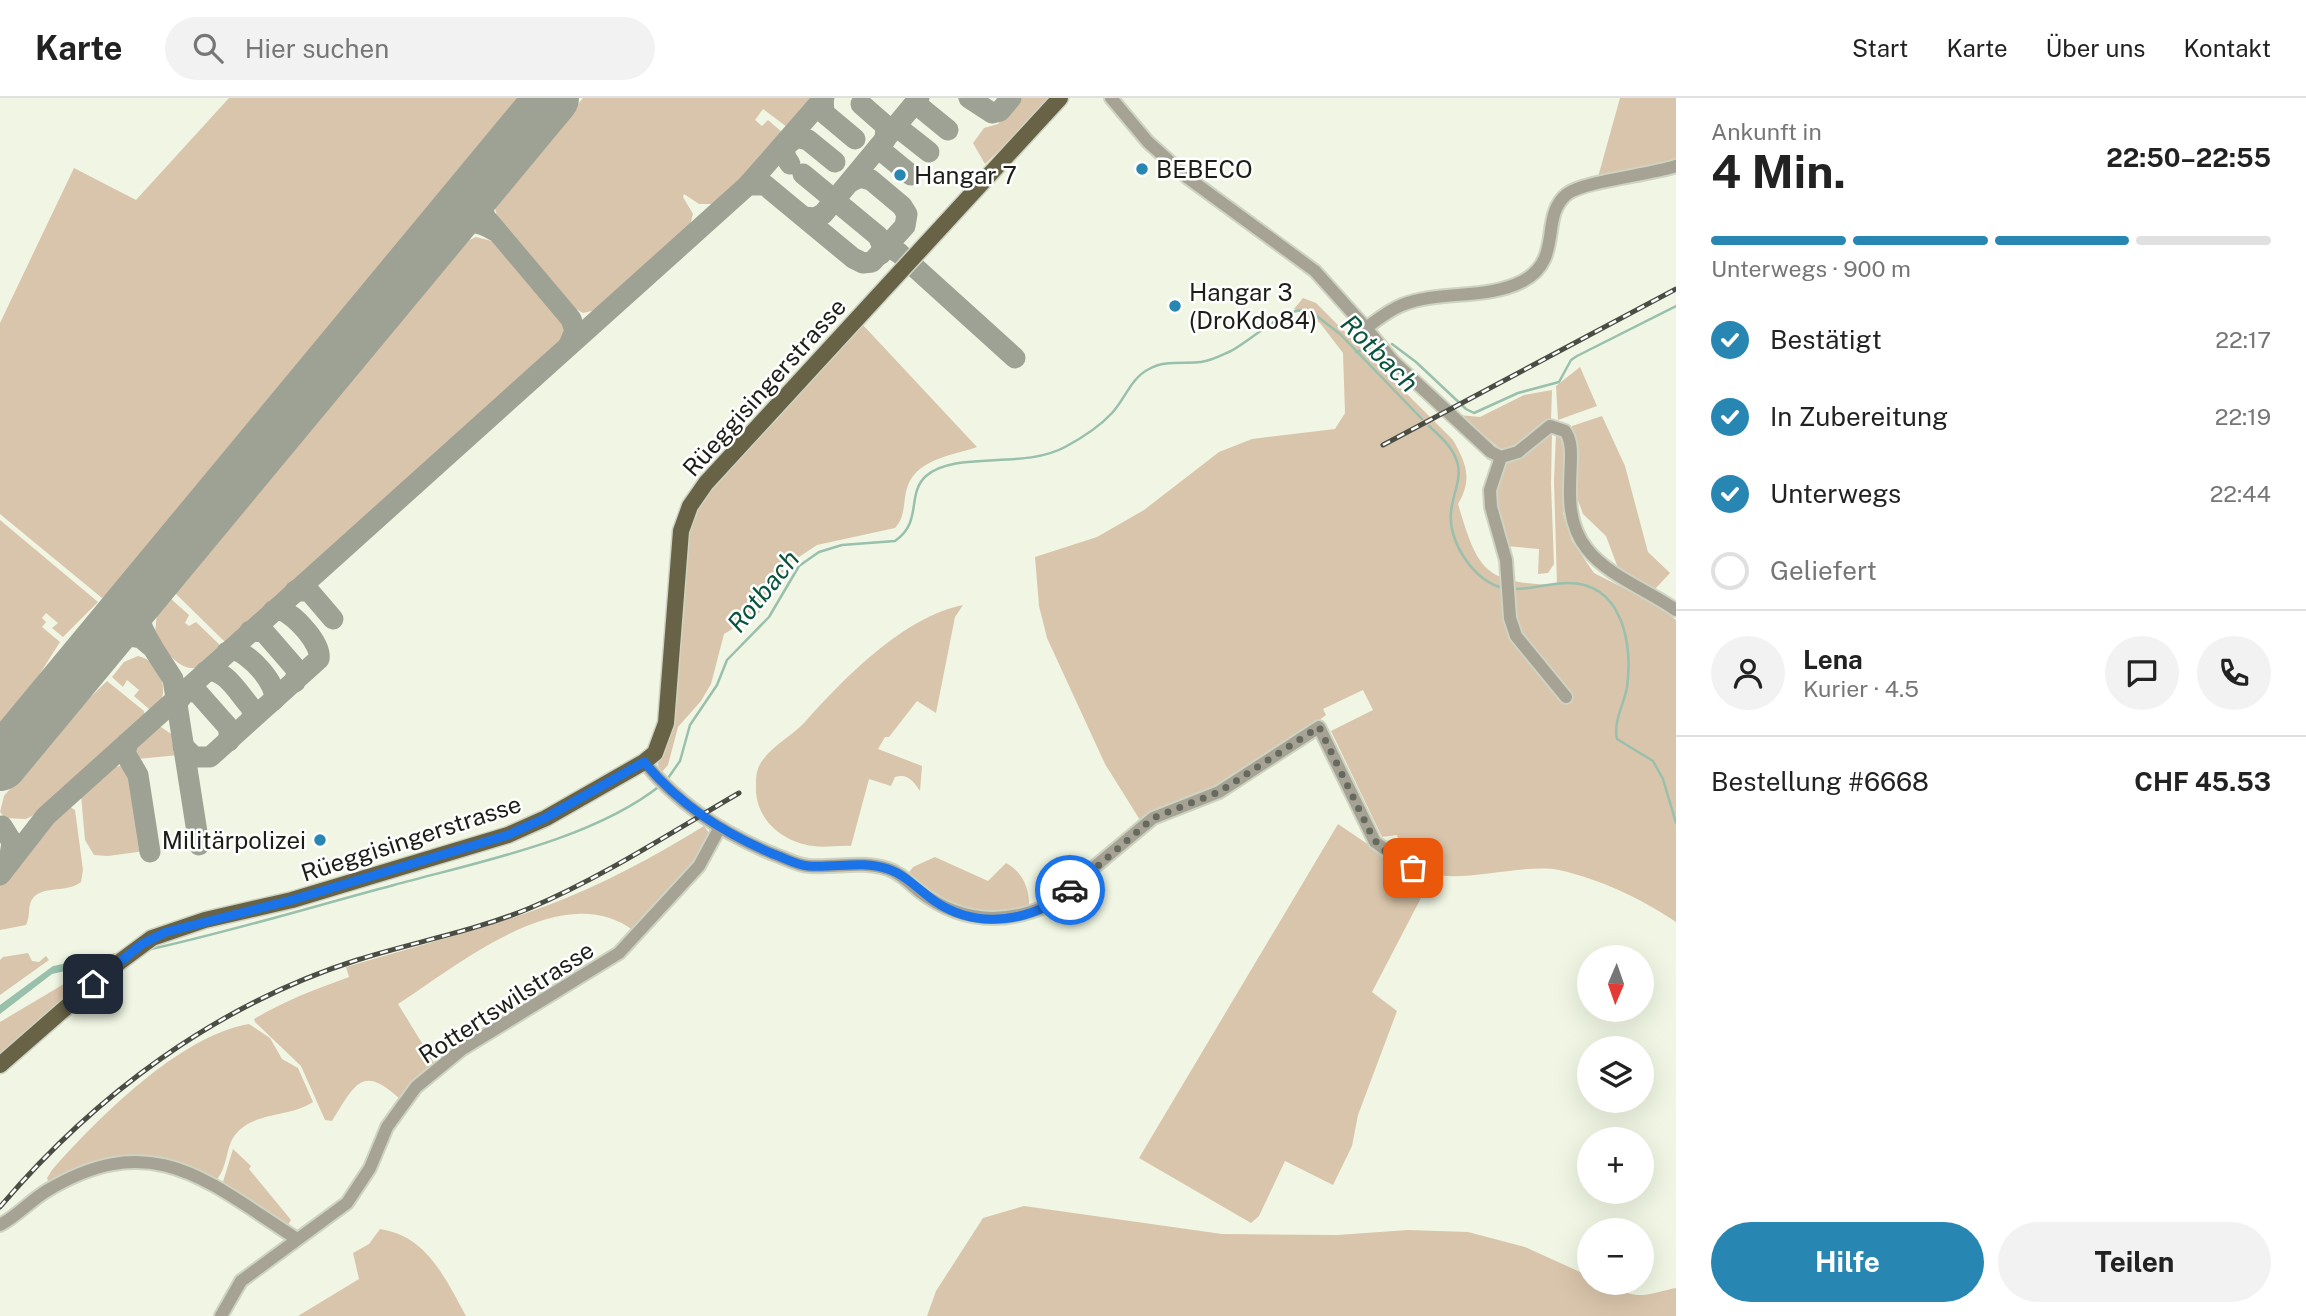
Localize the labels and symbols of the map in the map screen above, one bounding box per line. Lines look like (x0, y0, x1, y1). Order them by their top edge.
place label: BEBECO (1156, 155, 1253, 183)
place label: Hangar 7 (914, 161, 1017, 189)
marker: BEBECO (1134, 161, 1150, 177)
marker: Hangar 7 (892, 167, 908, 183)
place label: Hangar 3 (DroKdo84) (1189, 278, 1317, 334)
street label: Rüeggisingerstrasse (677, 292, 851, 482)
marker: Hangar 3 (DroKdo84) (1167, 298, 1183, 314)
water label: Rotbach (1335, 308, 1425, 398)
water label: Rotbach (721, 544, 805, 638)
street label: Rüeggisingerstrasse (297, 789, 525, 887)
place label: Militärpolizei (162, 826, 306, 854)
marker: Militärpolizei (312, 832, 328, 848)
pin (1383, 838, 1443, 898)
courier (1035, 855, 1105, 925)
street label: Rottertswilstrasse (413, 935, 599, 1069)
north arrow (1577, 945, 1654, 1022)
pin (63, 954, 123, 1014)

